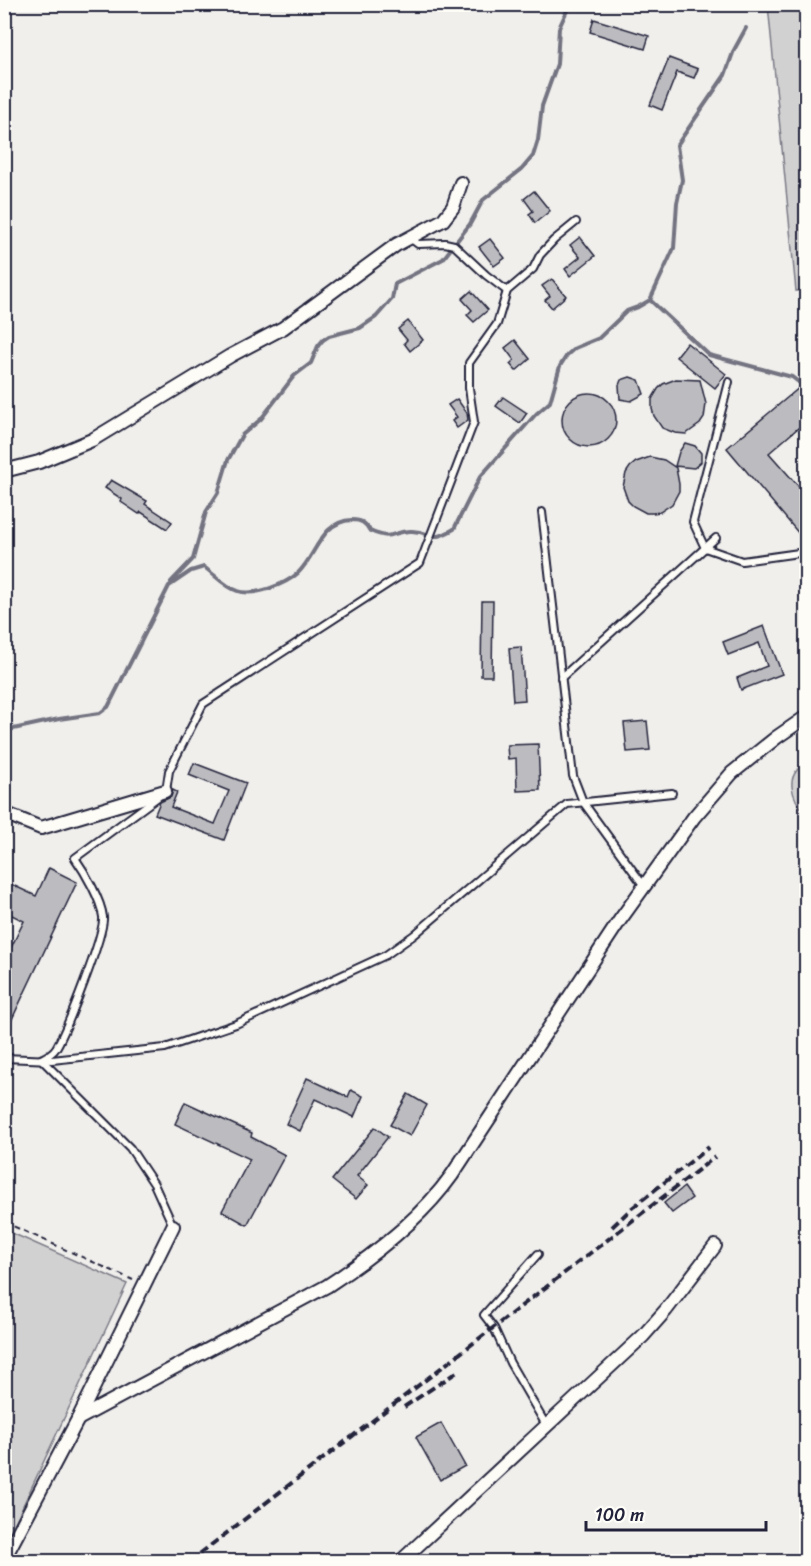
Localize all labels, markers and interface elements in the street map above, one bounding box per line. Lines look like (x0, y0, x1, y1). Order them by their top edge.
scale bar (586, 1494, 766, 1532)
text: 100 m (595, 1499, 644, 1531)

